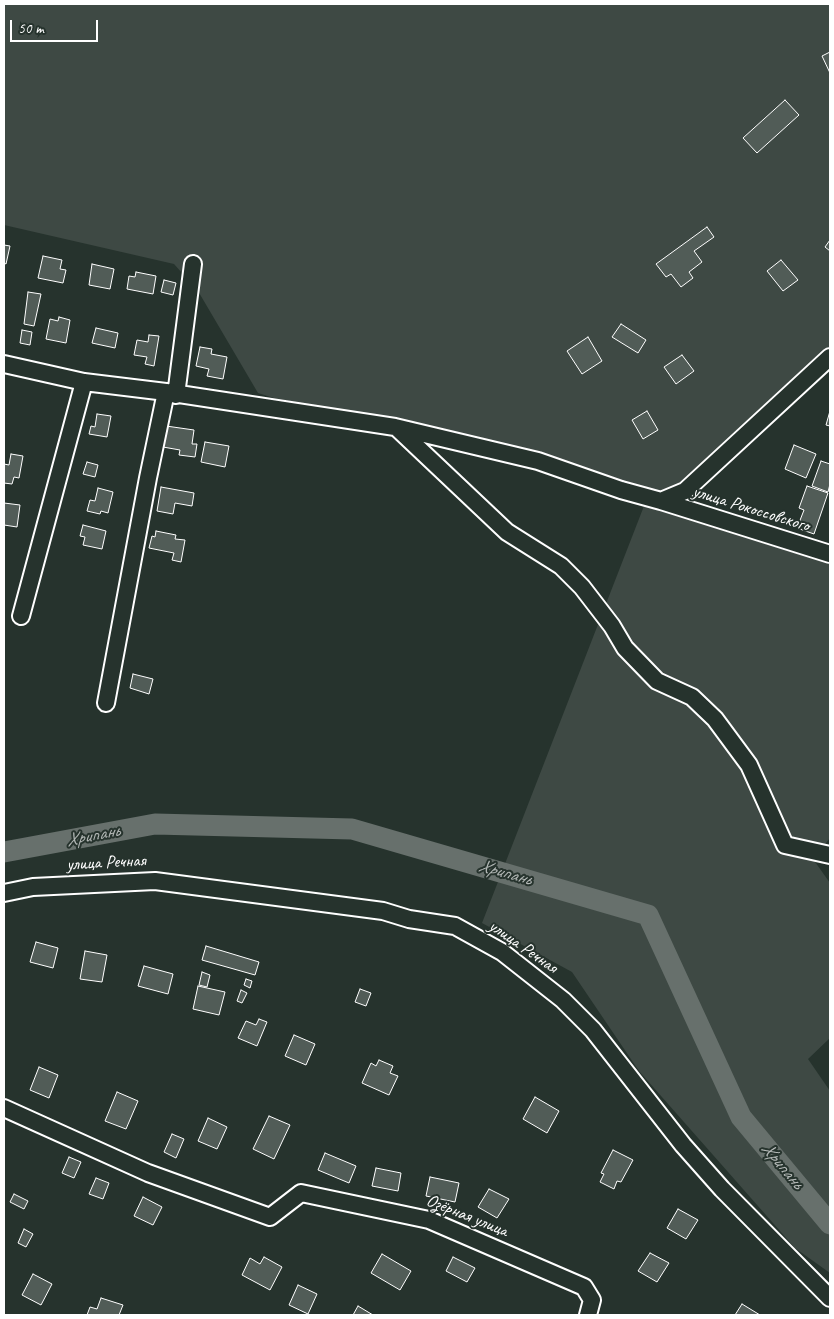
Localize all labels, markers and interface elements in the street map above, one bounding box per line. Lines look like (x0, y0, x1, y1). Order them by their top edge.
scale bar (12, 10, 100, 42)
text: 50 m (18, 19, 44, 38)
street label: улица Рокоссовского (690, 481, 812, 537)
water label: Хрипань (64, 820, 122, 852)
street label: улица Речная (66, 850, 146, 876)
water label: Хрипань (476, 855, 534, 891)
street label: улица Речная (484, 915, 562, 979)
water label: Хрипань (756, 1138, 808, 1194)
street label: Озёрная улица (423, 1190, 511, 1242)

